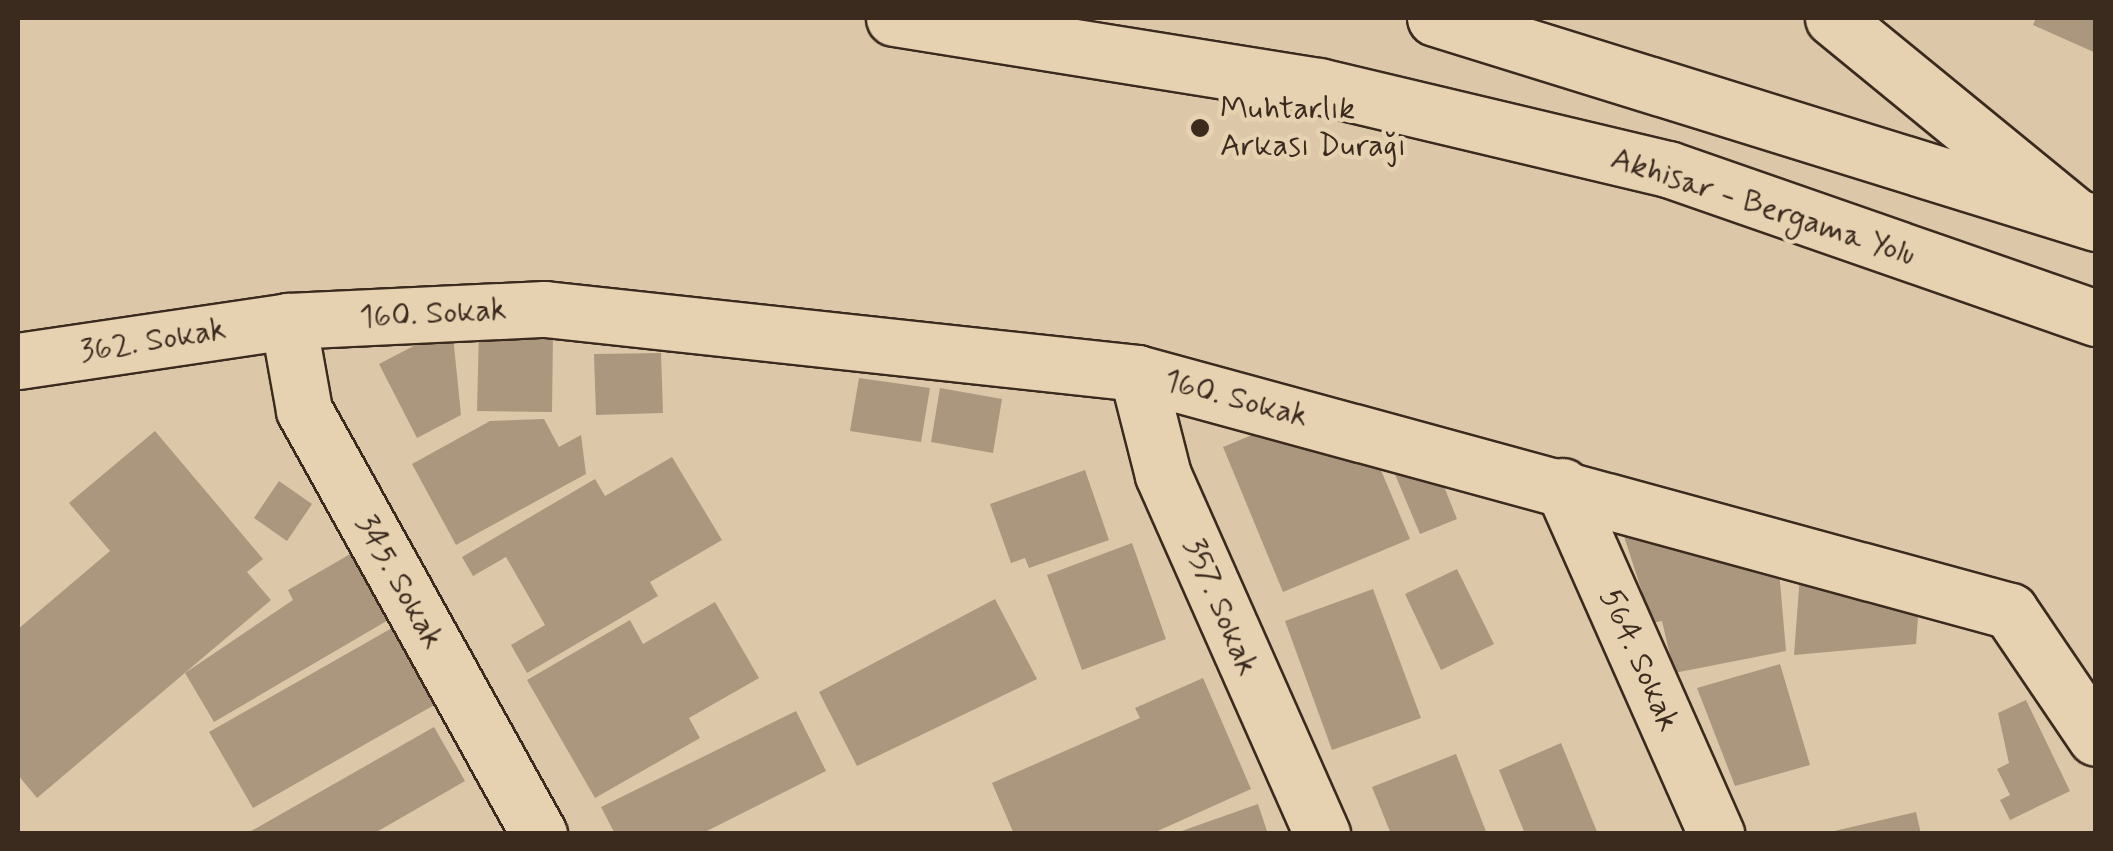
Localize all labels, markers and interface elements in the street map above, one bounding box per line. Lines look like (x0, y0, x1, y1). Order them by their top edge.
place label: Muhtarlık Arkası Durağı (1220, 91, 1406, 166)
marker: Muhtarlık Arkası Durağı (1189, 117, 1211, 139)
street label: Akhisar - Bergama Yolu (1603, 139, 1923, 275)
street label: 160. Sokak (358, 291, 508, 337)
street label: 362. Sokak (77, 311, 229, 371)
street label: 160. Sokak (1160, 361, 1312, 437)
street label: 345. Sokak (346, 508, 452, 656)
street label: 357. Sokak (1174, 532, 1266, 682)
street label: 564. Sokak (1591, 583, 1687, 737)

